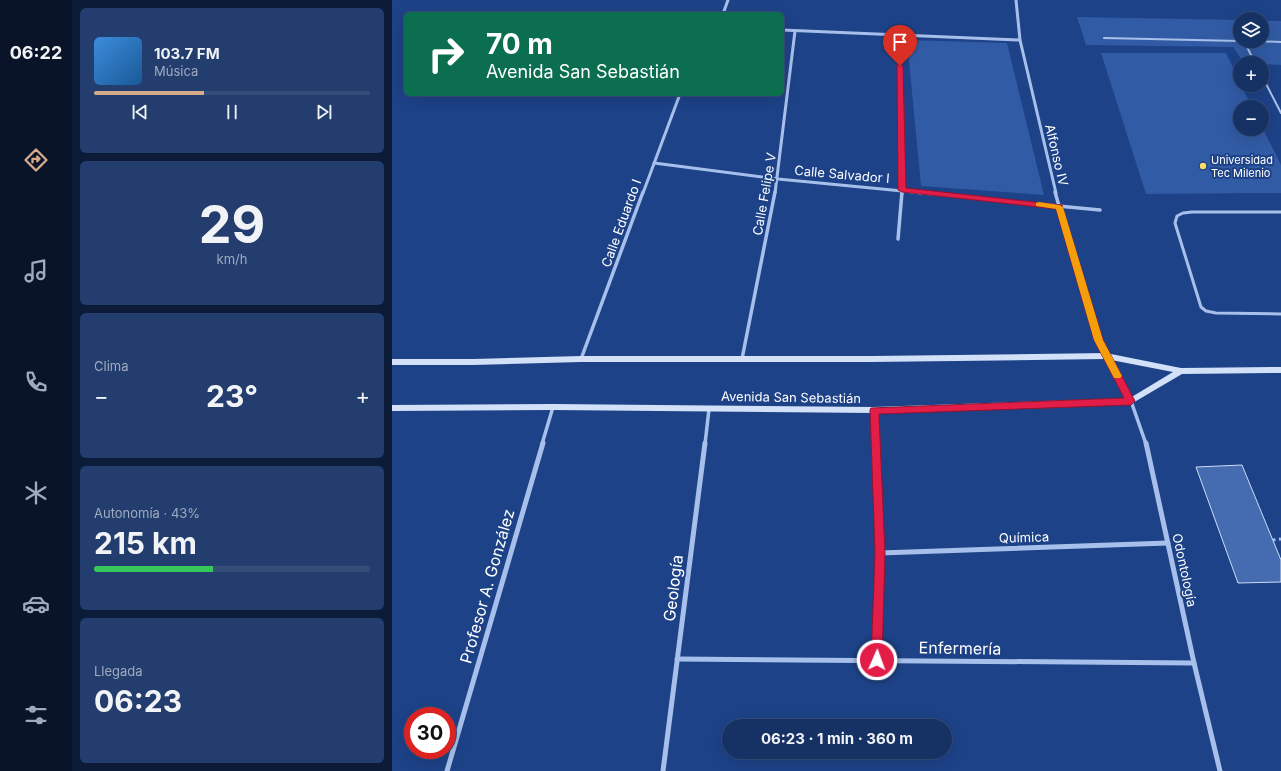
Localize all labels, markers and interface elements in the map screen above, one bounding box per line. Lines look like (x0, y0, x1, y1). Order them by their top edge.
map controls (1233, 12, 1269, 136)
button: layers (1233, 12, 1269, 48)
pin (883, 25, 917, 66)
text: 70 m (486, 27, 553, 61)
icon: right (420, 28, 472, 80)
icon: arrive (889, 31, 911, 53)
text: 06:22 (10, 42, 62, 63)
text: 103.7 FM (154, 44, 220, 63)
button: + (1233, 56, 1269, 92)
text: Avenida San Sebastián (486, 61, 680, 82)
text: Música (154, 63, 198, 79)
button: − (1233, 100, 1269, 136)
icon: previous (129, 101, 151, 123)
icon: pause (221, 101, 243, 123)
icon: next (313, 101, 335, 123)
street label: Alfonso IV (1042, 123, 1072, 187)
icon: directions (22, 146, 50, 174)
street label: Calle Felipe V (749, 151, 779, 237)
place label: Universidad Tec Milenio (1211, 153, 1273, 180)
marker: Universidad Tec Milenio (1198, 161, 1208, 171)
street label: Calle Salvador I (794, 162, 890, 186)
street label: Calle Eduardo I (598, 177, 644, 269)
text: 29 (199, 193, 265, 256)
text: km/h (217, 251, 247, 267)
icon: music (22, 257, 50, 285)
text: Clima (94, 358, 128, 374)
icon: phone (22, 368, 50, 396)
text: 23° (206, 378, 258, 414)
text: − (94, 383, 109, 409)
text: + (355, 383, 370, 409)
street label: Avenida San Sebastián (721, 388, 861, 406)
icon: climate (22, 479, 50, 507)
text: Autonomía · 43% (94, 505, 200, 521)
street label: Profesor A. González (455, 507, 519, 665)
text: 215 km (94, 525, 197, 561)
street label: Química (999, 528, 1049, 546)
street label: Odontología (1169, 532, 1201, 608)
street label: Geología (659, 554, 687, 622)
icon: car (22, 590, 50, 618)
street label: Enfermería (919, 637, 1001, 659)
position arrow (856, 639, 898, 681)
text: Llegada (94, 663, 143, 679)
text: 06:23 (94, 683, 182, 719)
icon: filters (22, 701, 50, 729)
speed limit sign: 30 (404, 707, 456, 759)
text: 06:23 · 1 min · 360 m (761, 729, 913, 748)

